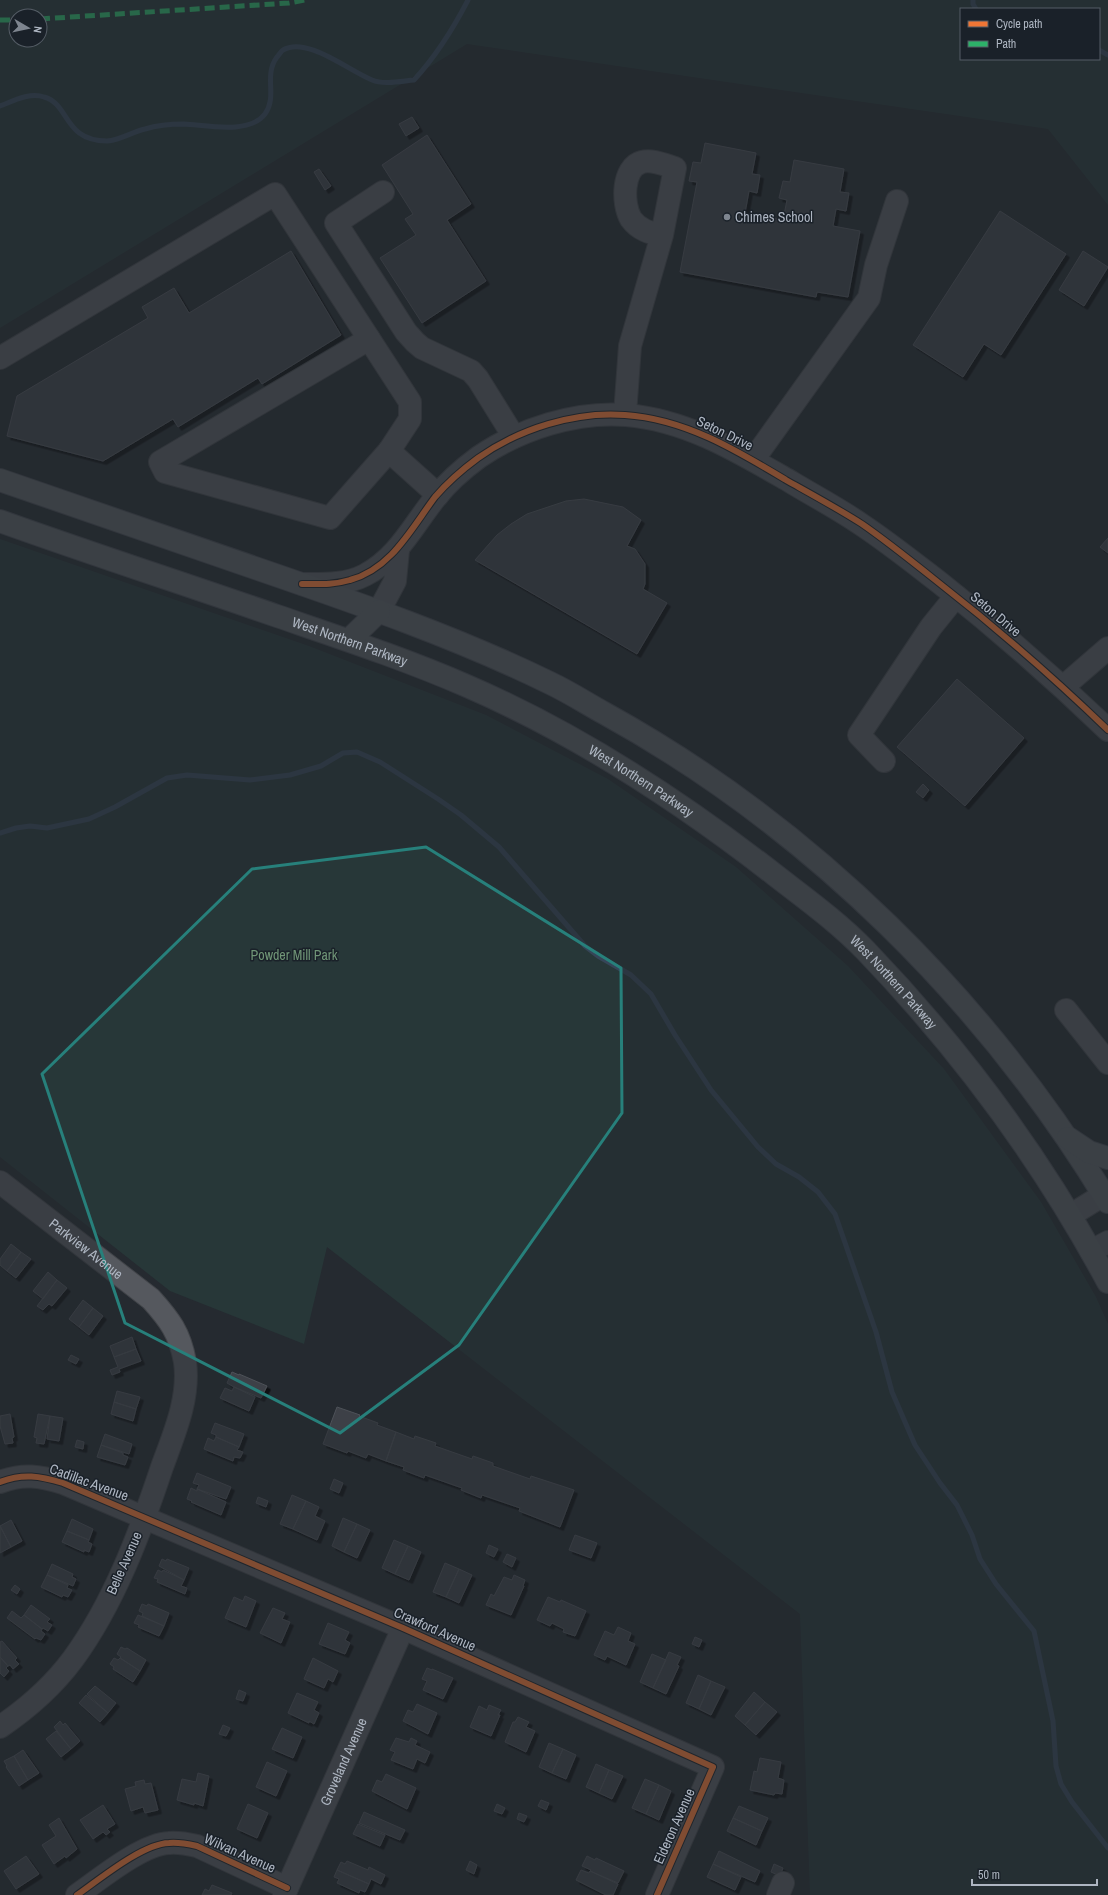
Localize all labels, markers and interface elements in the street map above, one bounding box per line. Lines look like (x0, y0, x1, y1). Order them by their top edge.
north arrow (8, 8, 48, 48)
legend (960, 8, 1100, 60)
text: Cycle path (996, 16, 1043, 32)
text: N (30, 25, 45, 34)
text: Path (996, 36, 1016, 52)
place label: Chimes School (735, 208, 813, 226)
marker: Chimes School (722, 212, 732, 222)
street label: Seton Drive (694, 412, 756, 454)
street label: Seton Drive (967, 588, 1025, 640)
street label: West Northern Parkway (290, 613, 410, 670)
street label: West Northern Parkway (585, 741, 697, 821)
street label: West Northern Parkway (846, 931, 941, 1033)
park label: Powder Mill Park (251, 946, 338, 964)
street label: Parkview Avenue (46, 1215, 127, 1283)
street label: Cadillac Avenue (47, 1459, 131, 1505)
street label: Belle Avenue (102, 1529, 146, 1597)
street label: Crawford Avenue (391, 1603, 479, 1655)
street label: Groveland Avenue (316, 1715, 371, 1808)
street label: Elderon Avenue (649, 1785, 699, 1867)
street label: Wilvan Avenue (201, 1829, 279, 1877)
scale bar (972, 1861, 1097, 1887)
text: 50 m (978, 1867, 1000, 1883)

